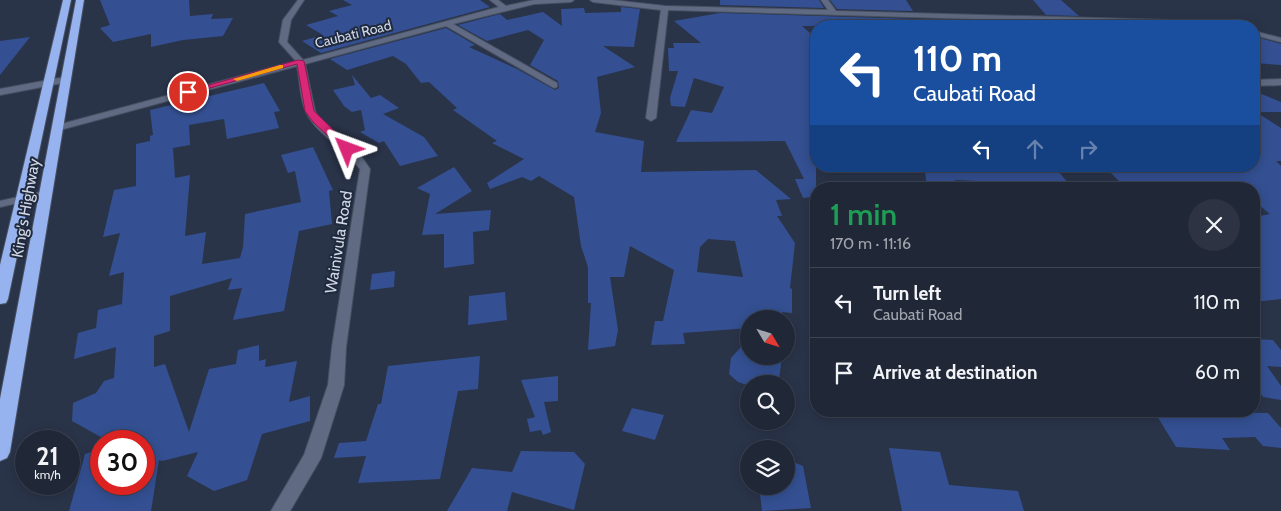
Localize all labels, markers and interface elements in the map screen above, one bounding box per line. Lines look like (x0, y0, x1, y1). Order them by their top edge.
street label: Caubati Road (313, 16, 393, 52)
text: 110 m (913, 37, 1002, 80)
icon: left (830, 40, 895, 105)
pin (167, 71, 209, 113)
icon: arrive (174, 78, 202, 106)
text: Caubati Road (913, 80, 1036, 107)
position arrow (320, 122, 372, 174)
icon: left (968, 135, 996, 163)
icon: ahead (1021, 135, 1049, 163)
icon: right (1074, 135, 1102, 163)
street label: King's Highway (7, 157, 44, 259)
street label: Wainivula Road (321, 189, 356, 295)
text: 1 min (830, 196, 897, 233)
button: close (1188, 199, 1240, 251)
text: 170 m · 11:16 (830, 234, 911, 253)
text: Turn left (873, 282, 941, 305)
icon: left (830, 289, 858, 317)
text: 110 m (1193, 291, 1240, 314)
text: Caubati Road (873, 305, 962, 324)
north arrow (740, 310, 795, 365)
map controls (740, 310, 795, 495)
icon: arrive (830, 359, 858, 387)
text: Arrive at destination (873, 361, 1037, 384)
text: 60 m (1195, 361, 1240, 384)
button: search (740, 375, 795, 430)
speed limit sign: 30 (90, 430, 155, 495)
button: layers (740, 440, 795, 495)
text: 21 (36, 441, 59, 471)
text: km/h (34, 467, 61, 482)

